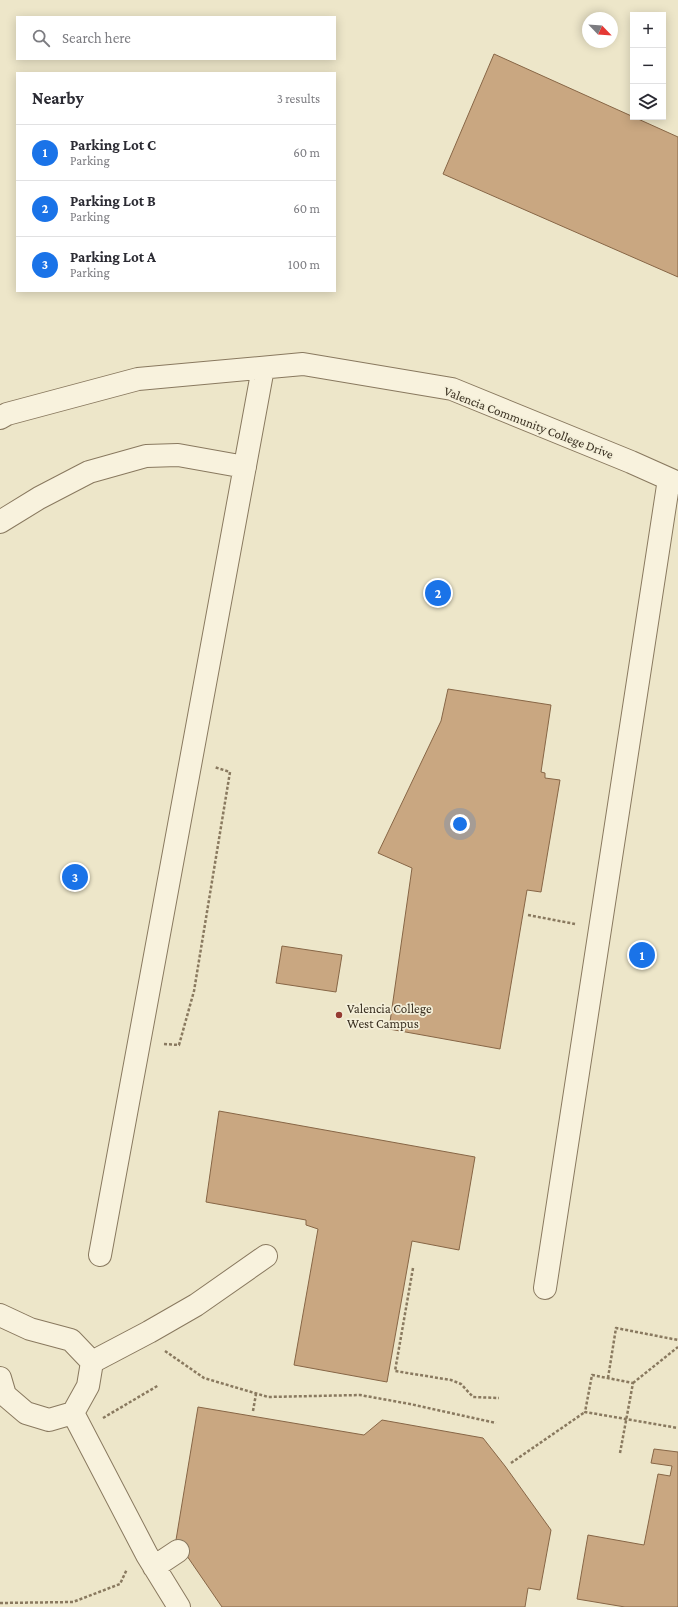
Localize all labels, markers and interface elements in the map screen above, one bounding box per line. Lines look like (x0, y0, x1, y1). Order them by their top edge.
north arrow (582, 12, 618, 48)
map controls (630, 12, 666, 120)
button: + (630, 12, 666, 48)
search box (16, 16, 336, 60)
icon: search (30, 27, 52, 49)
text: Search here (62, 30, 131, 46)
button: − (630, 48, 666, 84)
button: layers (630, 84, 666, 120)
text: Nearby (32, 89, 84, 108)
text: 3 results (277, 91, 320, 106)
text: Parking Lot C (70, 137, 156, 153)
text: 1 (43, 145, 47, 160)
text: 60 m (293, 145, 320, 160)
text: Parking (70, 153, 110, 168)
text: Parking Lot B (70, 193, 156, 209)
text: 2 (42, 201, 48, 216)
text: 60 m (293, 201, 320, 216)
text: Parking (70, 209, 110, 224)
text: Parking Lot A (70, 249, 156, 265)
text: 3 (42, 257, 48, 272)
text: 100 m (288, 257, 320, 272)
text: Parking (70, 265, 110, 280)
street label: Valencia Community College Drive (442, 383, 616, 462)
pin: 2 (425, 578, 451, 608)
your location (450, 814, 470, 834)
pin: 3 (62, 862, 88, 892)
pin: 1 (629, 940, 655, 970)
place label: Valencia College West Campus (347, 1001, 432, 1031)
marker: Valencia College West Campus (334, 1010, 344, 1020)

